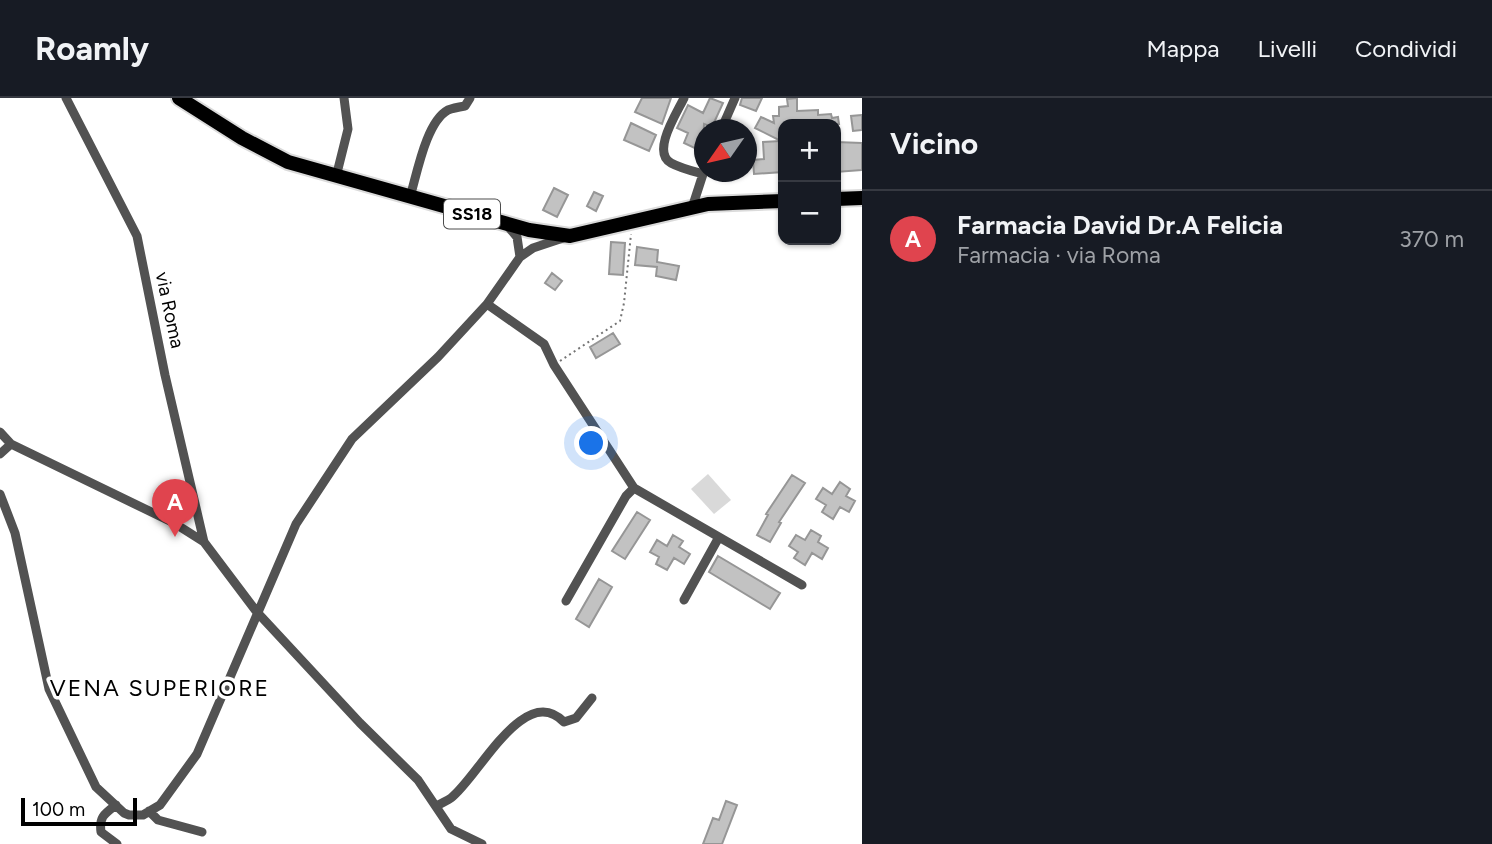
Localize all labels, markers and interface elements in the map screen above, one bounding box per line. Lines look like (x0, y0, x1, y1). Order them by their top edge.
text: Roamly (35, 29, 149, 68)
text: Mappa (1146, 34, 1220, 63)
text: Livelli (1258, 34, 1317, 63)
text: Condividi (1355, 34, 1457, 63)
north arrow (694, 119, 757, 182)
map controls (778, 119, 841, 245)
button: + (778, 119, 841, 182)
text: Vicino (890, 125, 978, 162)
button: − (778, 182, 841, 245)
road number: SS18 (444, 200, 500, 229)
text: Farmacia David Dr.A Felicia (957, 209, 1283, 241)
text: A (905, 225, 921, 253)
text: 370 m (1399, 225, 1464, 253)
text: Farmacia · via Roma (957, 241, 1161, 269)
street label: via Roma (151, 270, 189, 350)
your location (574, 426, 608, 460)
pin: A (152, 479, 198, 537)
district label: VENA SUPERIORE (50, 674, 270, 702)
scale bar (21, 795, 136, 827)
text: 100 m (32, 798, 85, 821)

